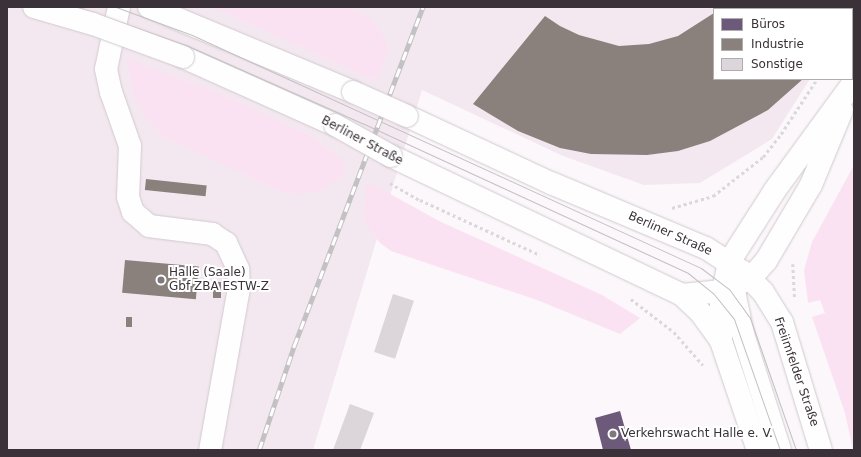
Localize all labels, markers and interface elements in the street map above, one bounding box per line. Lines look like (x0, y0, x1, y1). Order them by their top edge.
legend (713, 8, 853, 80)
text: Büros (751, 17, 785, 31)
text: Industrie (751, 37, 804, 51)
text: Sonstige (751, 57, 803, 71)
street label: Berliner Straße (319, 113, 405, 169)
street label: Berliner Straße (626, 209, 714, 259)
place label: Halle (Saale) Gbf ZBA ESTW-Z (169, 266, 269, 294)
marker: Halle (Saale) Gbf ZBA ESTW-Z (156, 275, 166, 285)
street label: Freiimfelder Straße (771, 315, 821, 429)
place label: Verkehrswacht Halle e. V. (621, 427, 773, 441)
marker: Verkehrswacht Halle e. V. (608, 429, 618, 439)

